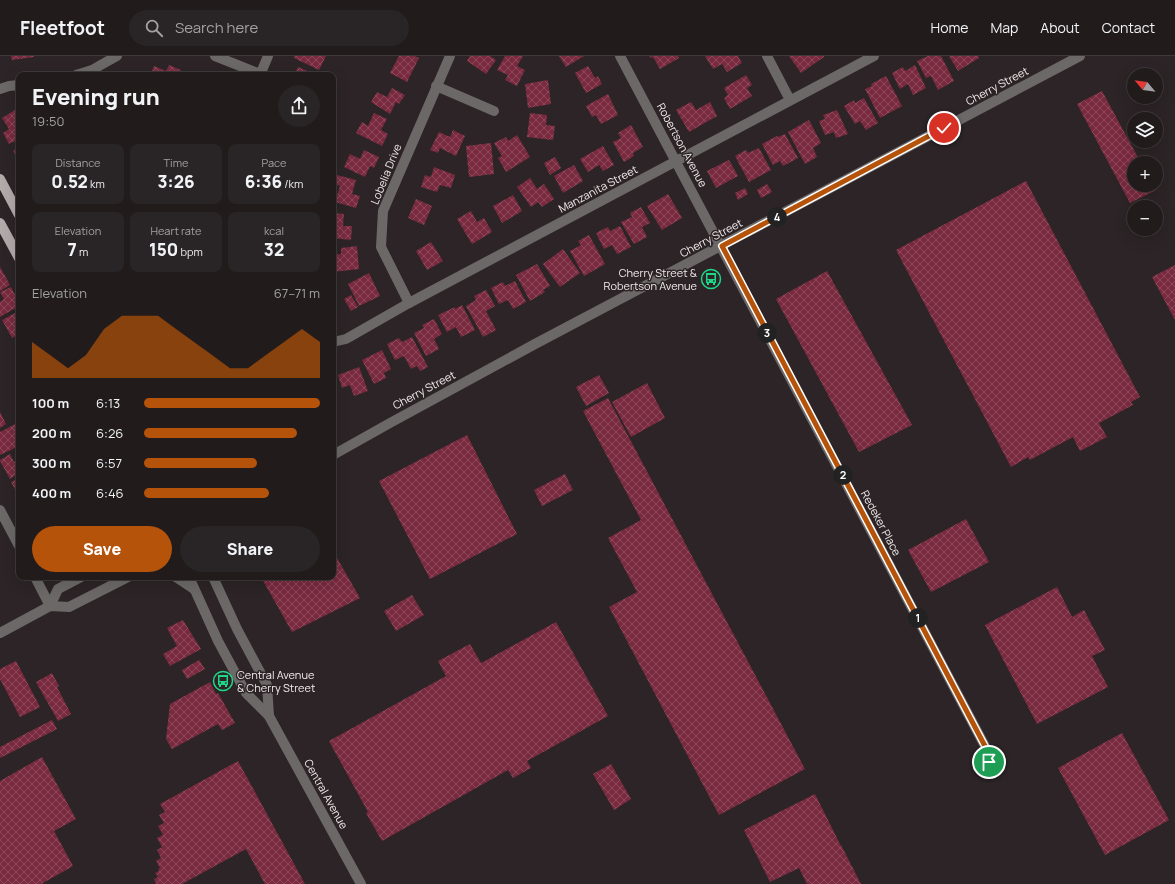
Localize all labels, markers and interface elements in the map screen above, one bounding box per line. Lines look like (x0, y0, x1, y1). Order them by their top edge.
search box (129, 10, 409, 46)
text: Fleetfoot (20, 15, 105, 41)
icon: search (143, 17, 165, 39)
text: Search here (175, 17, 258, 38)
text: Home (931, 18, 968, 37)
text: Map (990, 18, 1018, 37)
text: About (1040, 18, 1080, 37)
text: Contact (1102, 18, 1155, 37)
street label: Cherry Street (963, 63, 1031, 108)
north arrow (1127, 68, 1163, 104)
map controls (1127, 68, 1163, 236)
text: Evening run (32, 82, 160, 112)
button: share (278, 85, 320, 127)
street label: Robertson Avenue (654, 100, 711, 190)
pin (927, 111, 961, 145)
text: 19:50 (32, 112, 64, 130)
button: layers (1127, 112, 1163, 148)
icon: check (933, 117, 955, 139)
street label: Lobelia Drive (367, 141, 405, 206)
text: Distance (55, 155, 101, 170)
text: Time (164, 155, 188, 170)
text: Pace (262, 155, 286, 170)
button: + (1127, 156, 1163, 192)
street label: Manzanita Street (556, 161, 640, 216)
text: 0.52 (51, 170, 88, 193)
text: 3:26 (158, 170, 194, 193)
text: 6:36 (245, 170, 282, 193)
text: km (88, 176, 105, 191)
text: /km (282, 176, 303, 191)
button: − (1127, 200, 1163, 236)
pin: 4 (767, 207, 787, 227)
text: 4 (774, 209, 780, 224)
street label: Cherry Street (677, 215, 745, 260)
text: Elevation (55, 223, 101, 238)
text: Heart rate (150, 223, 202, 238)
text: kcal (264, 223, 284, 238)
text: 7 (68, 238, 77, 261)
text: 150 (149, 238, 178, 261)
text: 32 (264, 238, 284, 261)
text: m (77, 244, 88, 259)
text: bpm (178, 244, 203, 259)
place label: Cherry Street & Robertson Avenue (604, 265, 698, 293)
bus stop icon: Cherry Street & Robertson Avenue (700, 268, 722, 290)
text: Elevation (32, 284, 87, 302)
text: 67–71 m (274, 284, 320, 302)
pin: 3 (757, 323, 777, 343)
text: 3 (764, 325, 770, 340)
street label: Cherry Street (390, 367, 458, 412)
text: 100 m (32, 394, 69, 412)
text: 6:13 (96, 394, 120, 412)
text: 200 m (32, 424, 71, 442)
text: 6:26 (96, 424, 123, 442)
text: 300 m (32, 454, 71, 472)
text: 6:57 (96, 454, 122, 472)
pin: 2 (833, 465, 853, 485)
text: 2 (840, 467, 846, 482)
text: 400 m (32, 484, 71, 502)
text: 6:46 (96, 484, 124, 502)
street label: Redeker Place (858, 487, 905, 559)
button: Save (32, 526, 172, 572)
button: Share (180, 526, 320, 572)
pin: 1 (908, 608, 928, 628)
text: 1 (916, 610, 920, 625)
place label: Central Avenue & Cherry Street (237, 667, 315, 695)
bus stop icon: Central Avenue & Cherry Street (212, 670, 234, 692)
pin (972, 745, 1006, 779)
icon: arrive (978, 751, 1000, 773)
street label: Central Avenue (301, 756, 352, 832)

